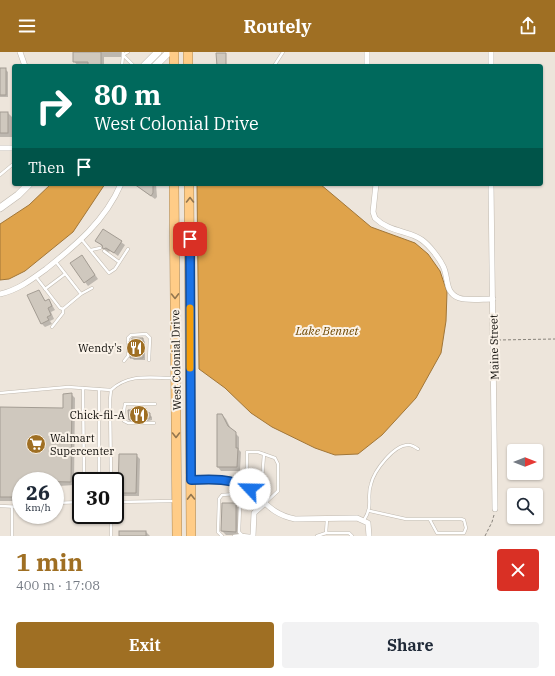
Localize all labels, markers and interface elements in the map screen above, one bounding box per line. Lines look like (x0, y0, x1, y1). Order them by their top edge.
icon: menu (16, 15, 38, 37)
text: Routely (244, 15, 311, 38)
icon: share (517, 15, 539, 37)
text: 80 m (94, 76, 161, 113)
icon: right (28, 80, 80, 132)
text: West Colonial Drive (94, 112, 259, 135)
icon: arrive (73, 156, 95, 178)
text: Then (28, 158, 65, 177)
one-way arrow (185, 197, 194, 203)
pin (173, 222, 207, 256)
icon: arrive (179, 228, 201, 250)
one-way arrow (171, 293, 179, 299)
street label: West Colonial Drive (168, 309, 184, 410)
street label: Maine Street (486, 314, 502, 380)
water label: Lake Bennet (294, 323, 359, 338)
restaurant icon: Wendy's (125, 337, 147, 359)
place label: Wendy's (78, 341, 122, 355)
restaurant icon: Chick-fil-A (128, 404, 150, 426)
place label: Chick-fil-A (70, 408, 125, 422)
place label: Walmart Supercenter (50, 431, 114, 458)
one-way arrow (172, 432, 180, 438)
supermarket icon: Walmart Supercenter (25, 433, 47, 455)
north arrow (507, 444, 543, 480)
map controls (507, 444, 543, 524)
position arrow (229, 468, 271, 510)
speed limit sign: 30 (72, 472, 124, 524)
text: 26 (26, 479, 50, 506)
button: search (507, 488, 543, 524)
one-way arrow (187, 494, 195, 500)
text: km/h (25, 501, 51, 514)
text: 1 min (16, 546, 83, 578)
button: close (497, 549, 539, 591)
text: 400 m · 17:08 (16, 577, 100, 594)
button: Exit (16, 622, 274, 668)
button: Share (282, 622, 539, 668)

